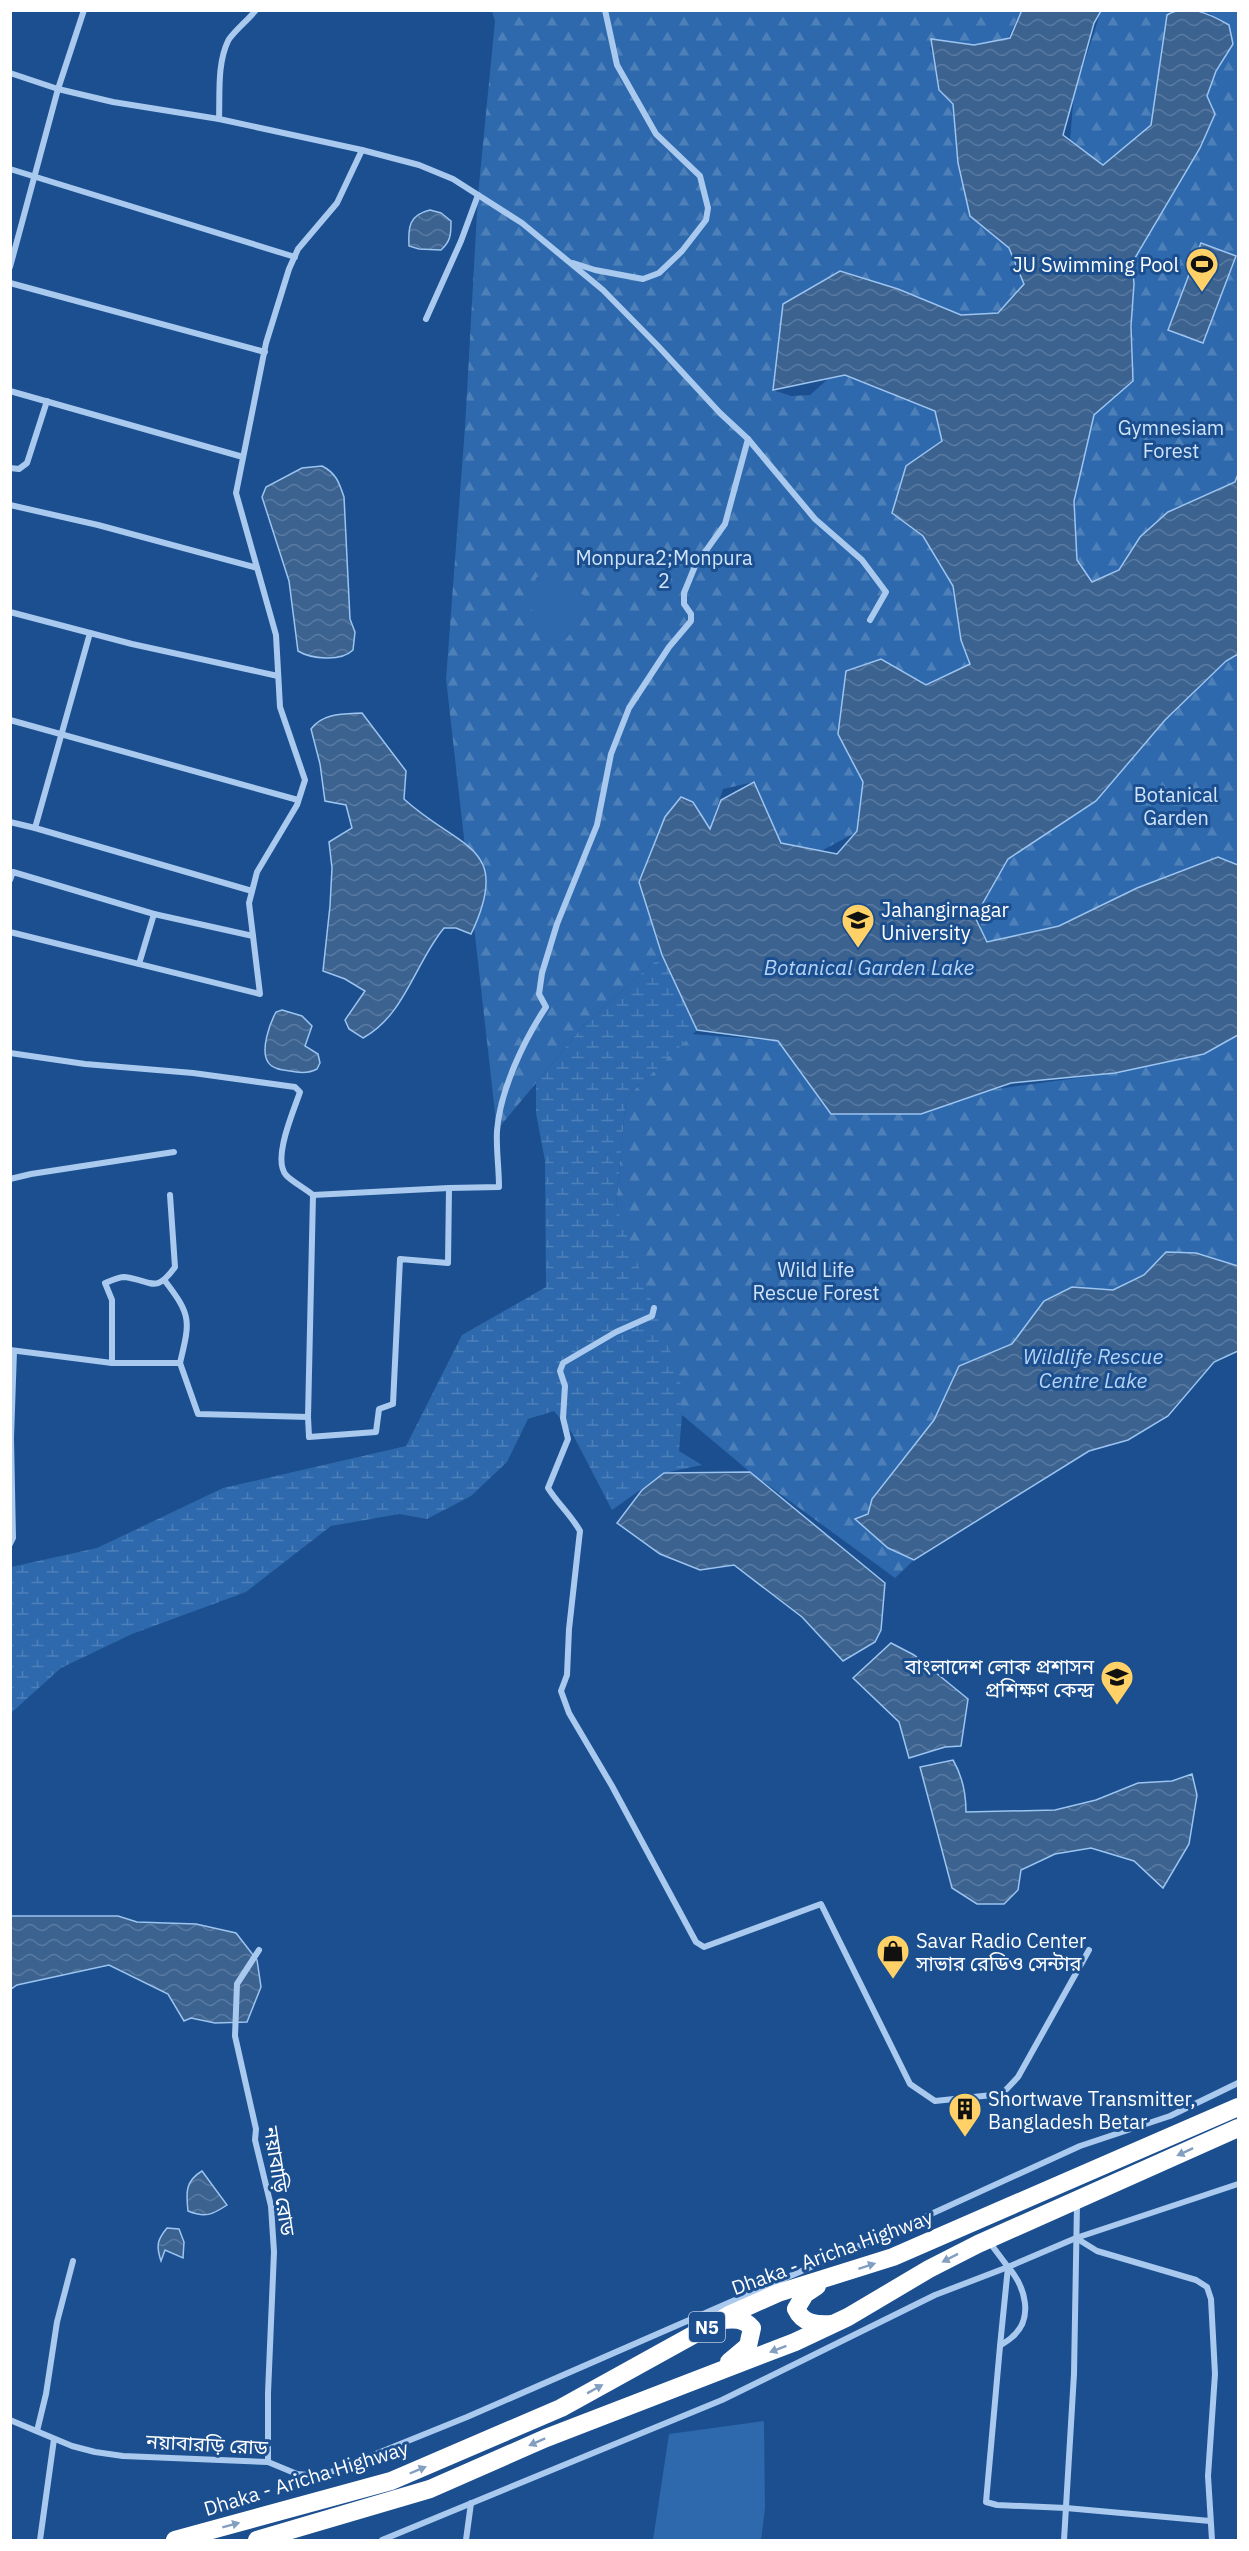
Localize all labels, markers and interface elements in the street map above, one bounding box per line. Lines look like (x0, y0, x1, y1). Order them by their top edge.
sports icon: JU Swimming Pool (1184, 246, 1220, 293)
place label: JU Swimming Pool (1012, 251, 1179, 278)
park label: Gymnesiam Forest (1118, 414, 1224, 464)
park label: Monpura2;Monpura 2 (575, 544, 753, 594)
park label: Botanical Garden (1134, 781, 1218, 831)
place label: Jahangirnagar University (881, 896, 1009, 946)
school or university icon: Jahangirnagar University (840, 902, 876, 949)
water label: Botanical Garden Lake (764, 953, 974, 981)
park label: Wild Life Rescue Forest (752, 1256, 880, 1306)
water label: Wildlife Rescue Centre Lake (1023, 1342, 1163, 1394)
place label: বাংলাদেশ লোক প্রশাসন প্রশিক্ষণ কেন্দ্র (904, 1653, 1095, 1703)
school or university icon: বাংলাদেশ লোক প্রশাসন প্রশিক্ষণ কেন্দ্র (1099, 1659, 1135, 1706)
place label: Savar Radio Center সাভার রেডিও সেন্টার (915, 1927, 1086, 1977)
shop icon: Savar Radio Center সাভার রেডিও সেন্টার (875, 1933, 911, 1980)
place label: Shortwave Transmitter, Bangladesh Betar (988, 2085, 1196, 2135)
building icon: Shortwave Transmitter, Bangladesh Betar (947, 2091, 983, 2138)
street label: নয়াবাড়ি রোড (258, 2124, 302, 2238)
one-way arrow (1177, 2148, 1194, 2157)
street label: Dhaka - Aricha Highway (727, 2203, 937, 2301)
one-way arrow (941, 2253, 959, 2263)
one-way arrow (858, 2260, 876, 2270)
road number: N5 (689, 2312, 725, 2342)
one-way arrow (769, 2344, 787, 2354)
one-way arrow (587, 2384, 604, 2394)
street label: নয়াবারড়ি রোড (144, 2427, 269, 2461)
street label: Dhaka - Aricha Highway (200, 2434, 412, 2522)
one-way arrow (528, 2437, 546, 2447)
one-way arrow (409, 2464, 427, 2474)
one-way arrow (222, 2520, 240, 2529)

